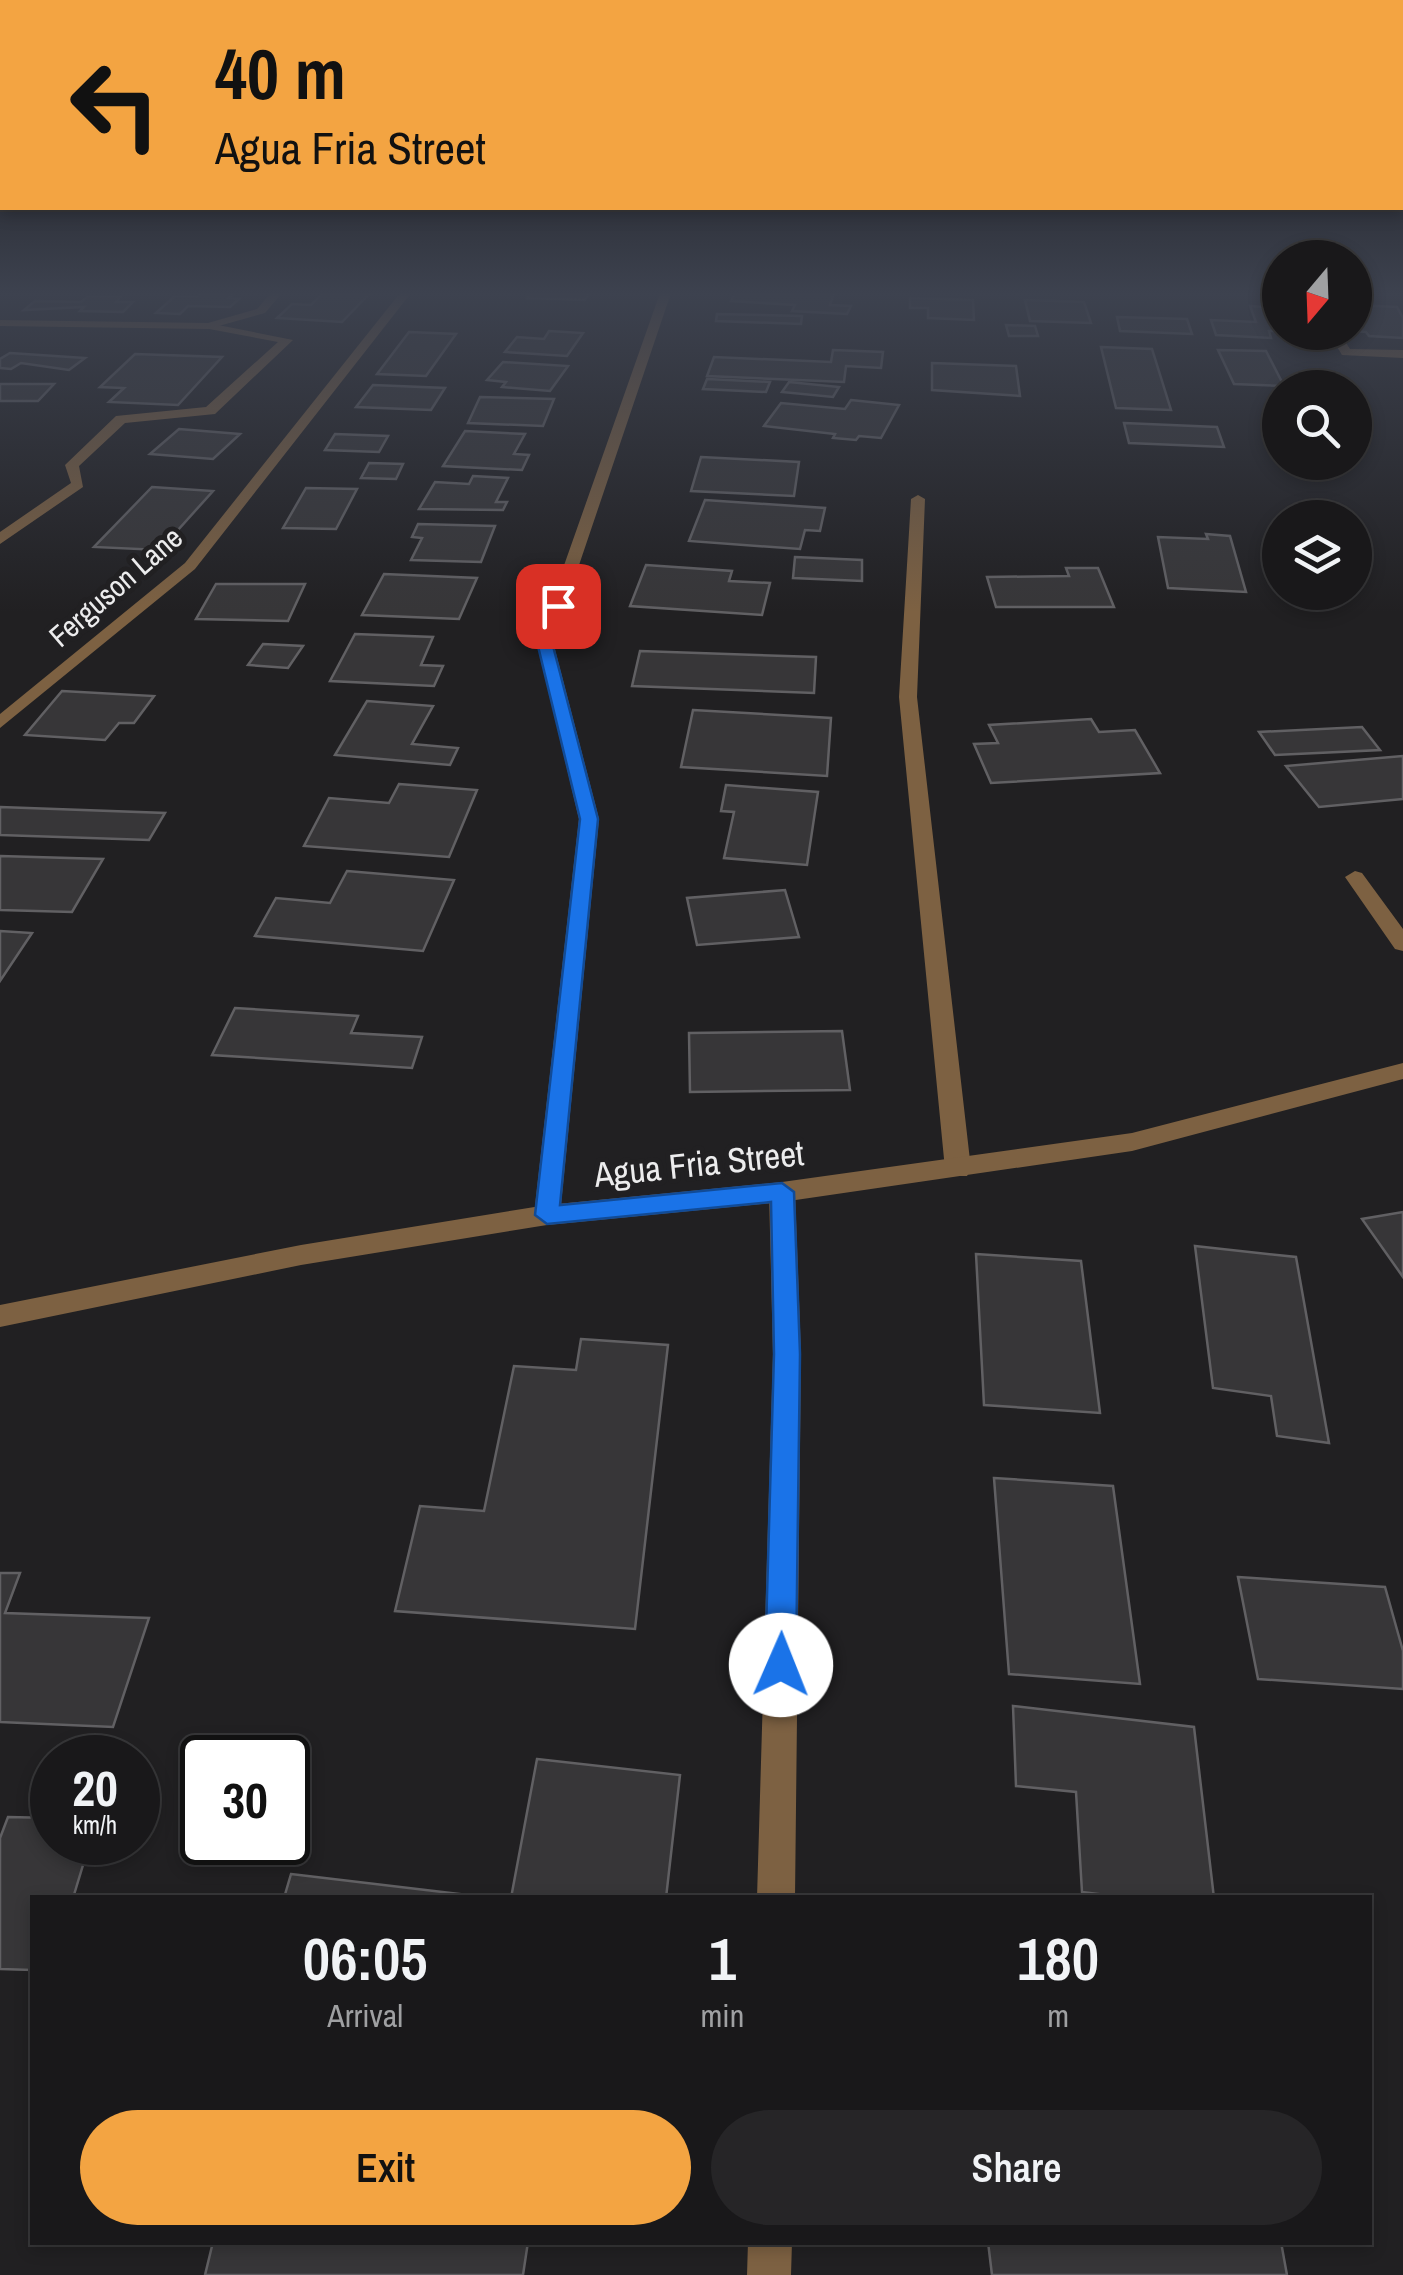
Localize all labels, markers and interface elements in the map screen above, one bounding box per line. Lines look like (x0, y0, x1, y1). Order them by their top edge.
text: 40 m (215, 27, 346, 121)
icon: left (50, 40, 180, 170)
text: Agua Fria Street (215, 117, 486, 178)
north arrow (1262, 240, 1372, 350)
map controls (1262, 240, 1372, 610)
button: search (1262, 370, 1372, 480)
button: layers (1262, 500, 1372, 610)
street label: Ferguson Lane (40, 517, 190, 655)
pin (516, 564, 601, 649)
icon: arrive (531, 579, 586, 634)
street label: Agua Fria Street (591, 1129, 806, 1198)
position arrow (729, 1613, 833, 1717)
speed limit sign: 30 (180, 1735, 310, 1865)
text: 20 (72, 1754, 118, 1822)
text: km/h (73, 1808, 117, 1842)
text: 06:05 (303, 1918, 428, 1999)
text: 1 (709, 1918, 736, 1999)
text: 180 (1017, 1918, 1099, 1999)
text: Arrival (327, 1994, 403, 2037)
text: min (701, 1994, 744, 2037)
text: m (1047, 1994, 1069, 2037)
button: Exit (80, 2110, 691, 2225)
button: Share (711, 2110, 1322, 2225)

